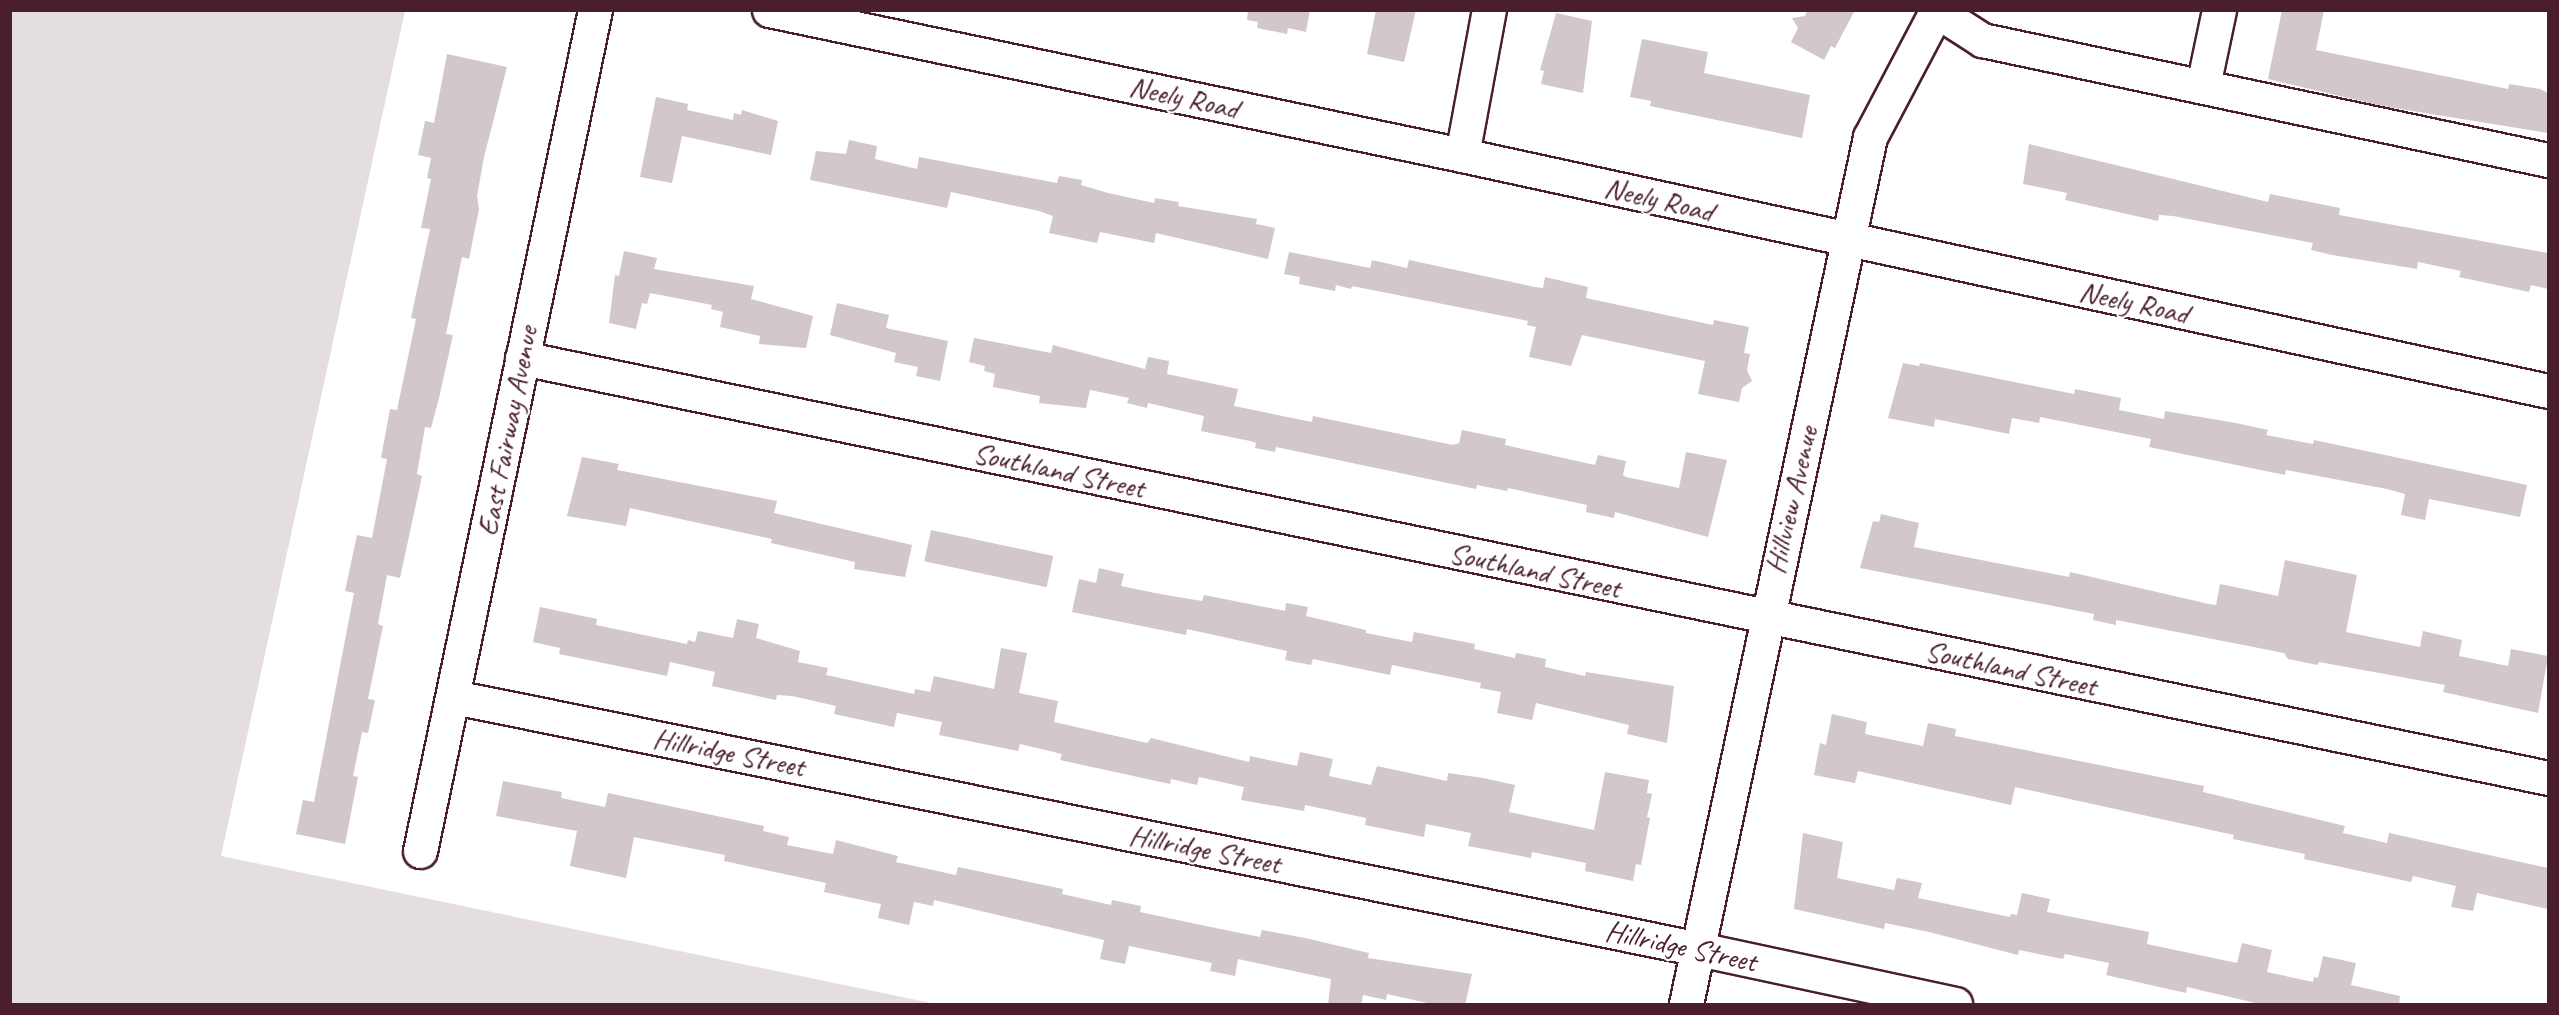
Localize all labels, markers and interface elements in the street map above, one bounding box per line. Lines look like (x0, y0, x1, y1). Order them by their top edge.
street label: Neely Road (1126, 68, 1242, 126)
street label: Neely Road (1601, 169, 1717, 229)
street label: Neely Road (2076, 273, 2192, 331)
street label: East Fairway Avenue (469, 323, 545, 539)
street label: Hillview Avenue (1757, 423, 1825, 577)
street label: Southland Street (970, 434, 1148, 506)
street label: Southland Street (1446, 534, 1624, 606)
street label: Southland Street (1922, 632, 2100, 704)
street label: Hillridge Street (650, 720, 808, 784)
street label: Hillridge Street (1126, 817, 1284, 881)
street label: Hillridge Street (1602, 912, 1760, 980)

